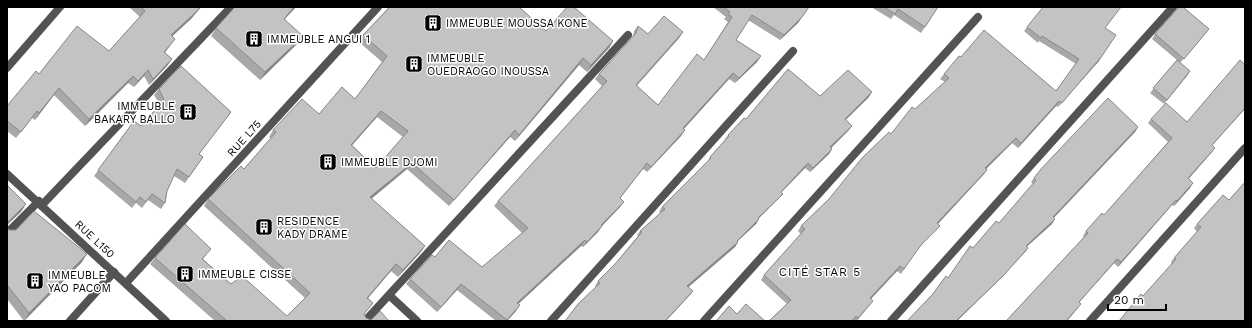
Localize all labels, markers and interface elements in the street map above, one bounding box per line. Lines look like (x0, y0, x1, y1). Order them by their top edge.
building icon: IMMEUBLE MOUSSA KONE (423, 13, 443, 33)
place label: IMMEUBLE MOUSSA KONE (446, 17, 588, 30)
building icon: IMMEUBLE ANGUI 1 (244, 29, 264, 49)
place label: IMMEUBLE ANGUI 1 (267, 33, 370, 46)
place label: IMMEUBLE OUEDRAOGO INOUSSA (427, 52, 549, 78)
building icon: IMMEUBLE OUEDRAOGO INOUSSA (404, 54, 424, 74)
place label: IMMEUBLE BAKARY BALLO (94, 100, 175, 126)
building icon: IMMEUBLE BAKARY BALLO (178, 102, 198, 122)
street label: RUE L75 (225, 117, 264, 159)
building icon: IMMEUBLE DJOMI (318, 152, 338, 172)
place label: IMMEUBLE DJOMI (341, 156, 437, 169)
place label: RESIDENCE KADY DRAME (277, 215, 348, 241)
building icon: RESIDENCE KADY DRAME (254, 217, 274, 237)
street label: RUE L150 (72, 218, 117, 261)
building icon: IMMEUBLE CISSE (175, 264, 195, 284)
district label: CITÉ STAR 5 (779, 265, 861, 279)
place label: IMMEUBLE CISSE (198, 268, 291, 281)
place label: IMMEUBLE YAO PACOM (48, 269, 111, 295)
building icon: IMMEUBLE YAO PACOM (25, 271, 45, 291)
scale bar (1108, 286, 1166, 312)
text: 20 m (1114, 293, 1144, 307)

